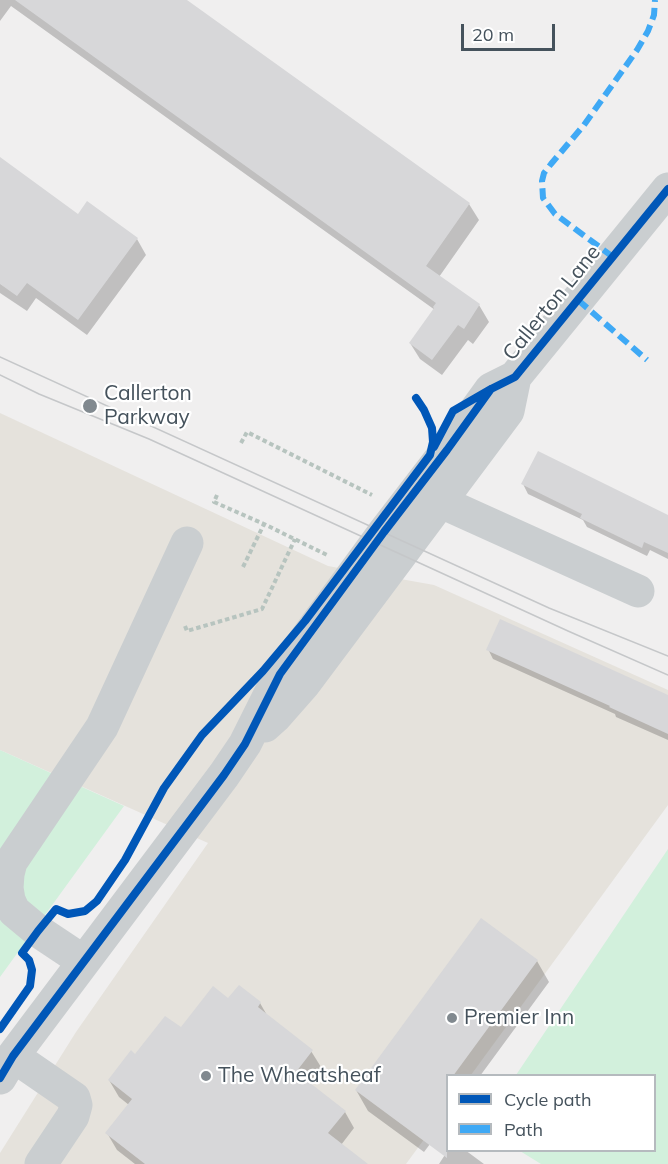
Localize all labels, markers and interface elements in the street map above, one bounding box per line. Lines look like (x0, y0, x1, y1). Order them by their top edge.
scale bar (464, 12, 558, 50)
text: 20 m (472, 23, 514, 46)
street label: Callerton Lane (498, 240, 606, 366)
place label: Callerton Parkway (104, 381, 192, 431)
marker: Callerton Parkway (81, 397, 99, 415)
place label: Premier Inn (464, 1005, 574, 1031)
marker: Premier Inn (445, 1011, 459, 1025)
place label: The Wheatsheaf (218, 1063, 381, 1089)
marker: The Wheatsheaf (199, 1069, 213, 1083)
legend (446, 1074, 656, 1152)
text: Cycle path (504, 1088, 591, 1111)
text: Path (504, 1118, 543, 1141)

